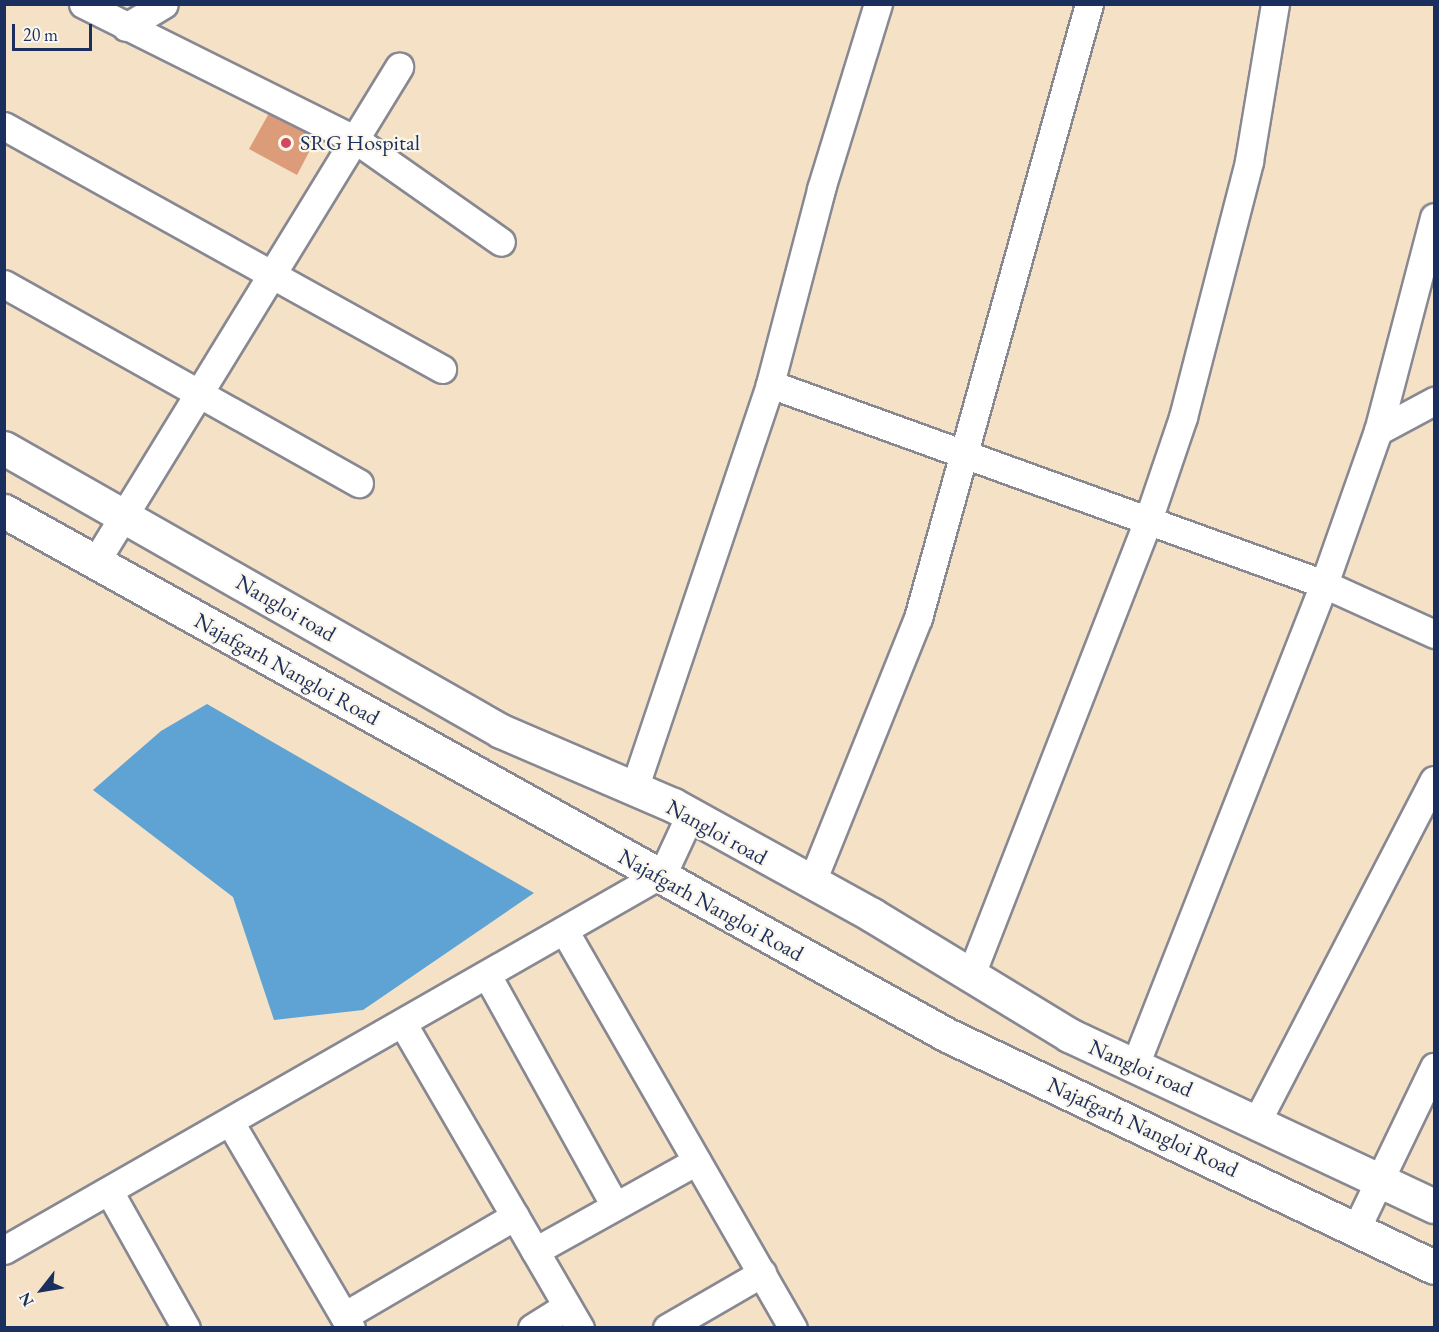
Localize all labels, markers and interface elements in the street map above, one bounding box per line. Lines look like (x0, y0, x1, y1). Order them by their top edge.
scale bar (15, 12, 94, 50)
text: 20 m (23, 23, 58, 46)
place label: SRG Hospital (300, 130, 420, 156)
marker: SRG Hospital (277, 134, 295, 152)
street label: Nangloi road (231, 569, 341, 647)
street label: Najafgarh Nangloi Road (190, 607, 384, 731)
street label: Nangloi road (662, 794, 772, 870)
street label: Najafgarh Nangloi Road (614, 843, 808, 967)
street label: Nangloi road (1085, 1033, 1197, 1103)
street label: Najafgarh Nangloi Road (1043, 1071, 1243, 1183)
north arrow (12, 1260, 72, 1320)
text: N (14, 1289, 38, 1310)

